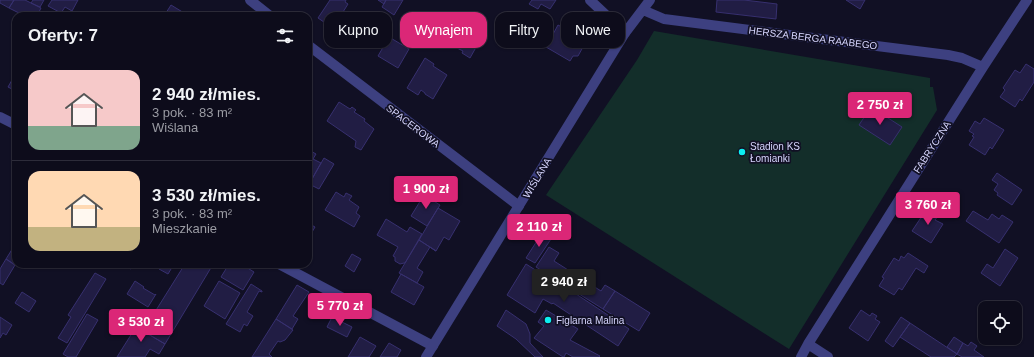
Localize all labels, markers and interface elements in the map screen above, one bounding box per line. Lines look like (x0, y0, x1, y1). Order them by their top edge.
chip: Kupno (324, 12, 392, 48)
chip: Wynajem (400, 12, 487, 48)
chip: Filtry (495, 12, 553, 48)
chip: Nowe (561, 12, 625, 48)
icon: filters (274, 25, 296, 47)
street label: HERSZA BERGA RAABEGO (748, 25, 878, 51)
text: Oferty: 7 (28, 26, 98, 45)
text: 2 940 zł/mies. (152, 85, 261, 104)
icon: home (60, 86, 108, 134)
pin: 2 750 zł (839, 92, 921, 126)
text: 2 750 zł (857, 97, 903, 112)
street label: SPACEROWA (384, 102, 442, 150)
text: 3 pok. · 83 m² (152, 105, 232, 120)
street label: FABRYCZNA (911, 119, 953, 175)
text: Wiślana (152, 120, 198, 135)
place label: Stadion KS Łomianki (750, 141, 800, 164)
marker: Stadion KS Łomianki (737, 147, 747, 157)
street label: WIŚLANA (520, 155, 553, 200)
pin: 1 900 zł (385, 176, 467, 210)
text: 1 900 zł (403, 181, 449, 196)
text: 3 530 zł/mies. (152, 186, 261, 205)
icon: home (60, 187, 108, 235)
pin: 3 760 zł (887, 192, 969, 226)
text: 3 760 zł (905, 197, 951, 212)
text: 3 pok. · 83 m² (152, 206, 232, 221)
pin: 2 110 zł (498, 214, 580, 248)
text: 2 110 zł (516, 219, 562, 234)
text: Mieszkanie (152, 221, 217, 236)
pin: 2 940 zł (523, 269, 605, 303)
text: 2 940 zł (541, 274, 587, 289)
pin: 5 770 zł (299, 293, 381, 327)
text: 5 770 zł (317, 298, 363, 313)
map controls (978, 301, 1022, 345)
button: locate (978, 301, 1022, 345)
pin: 3 530 zł (100, 309, 182, 343)
text: 3 530 zł (118, 314, 164, 329)
marker: Figlarna Malina (543, 315, 553, 325)
place label: Figlarna Malina (556, 315, 625, 326)

